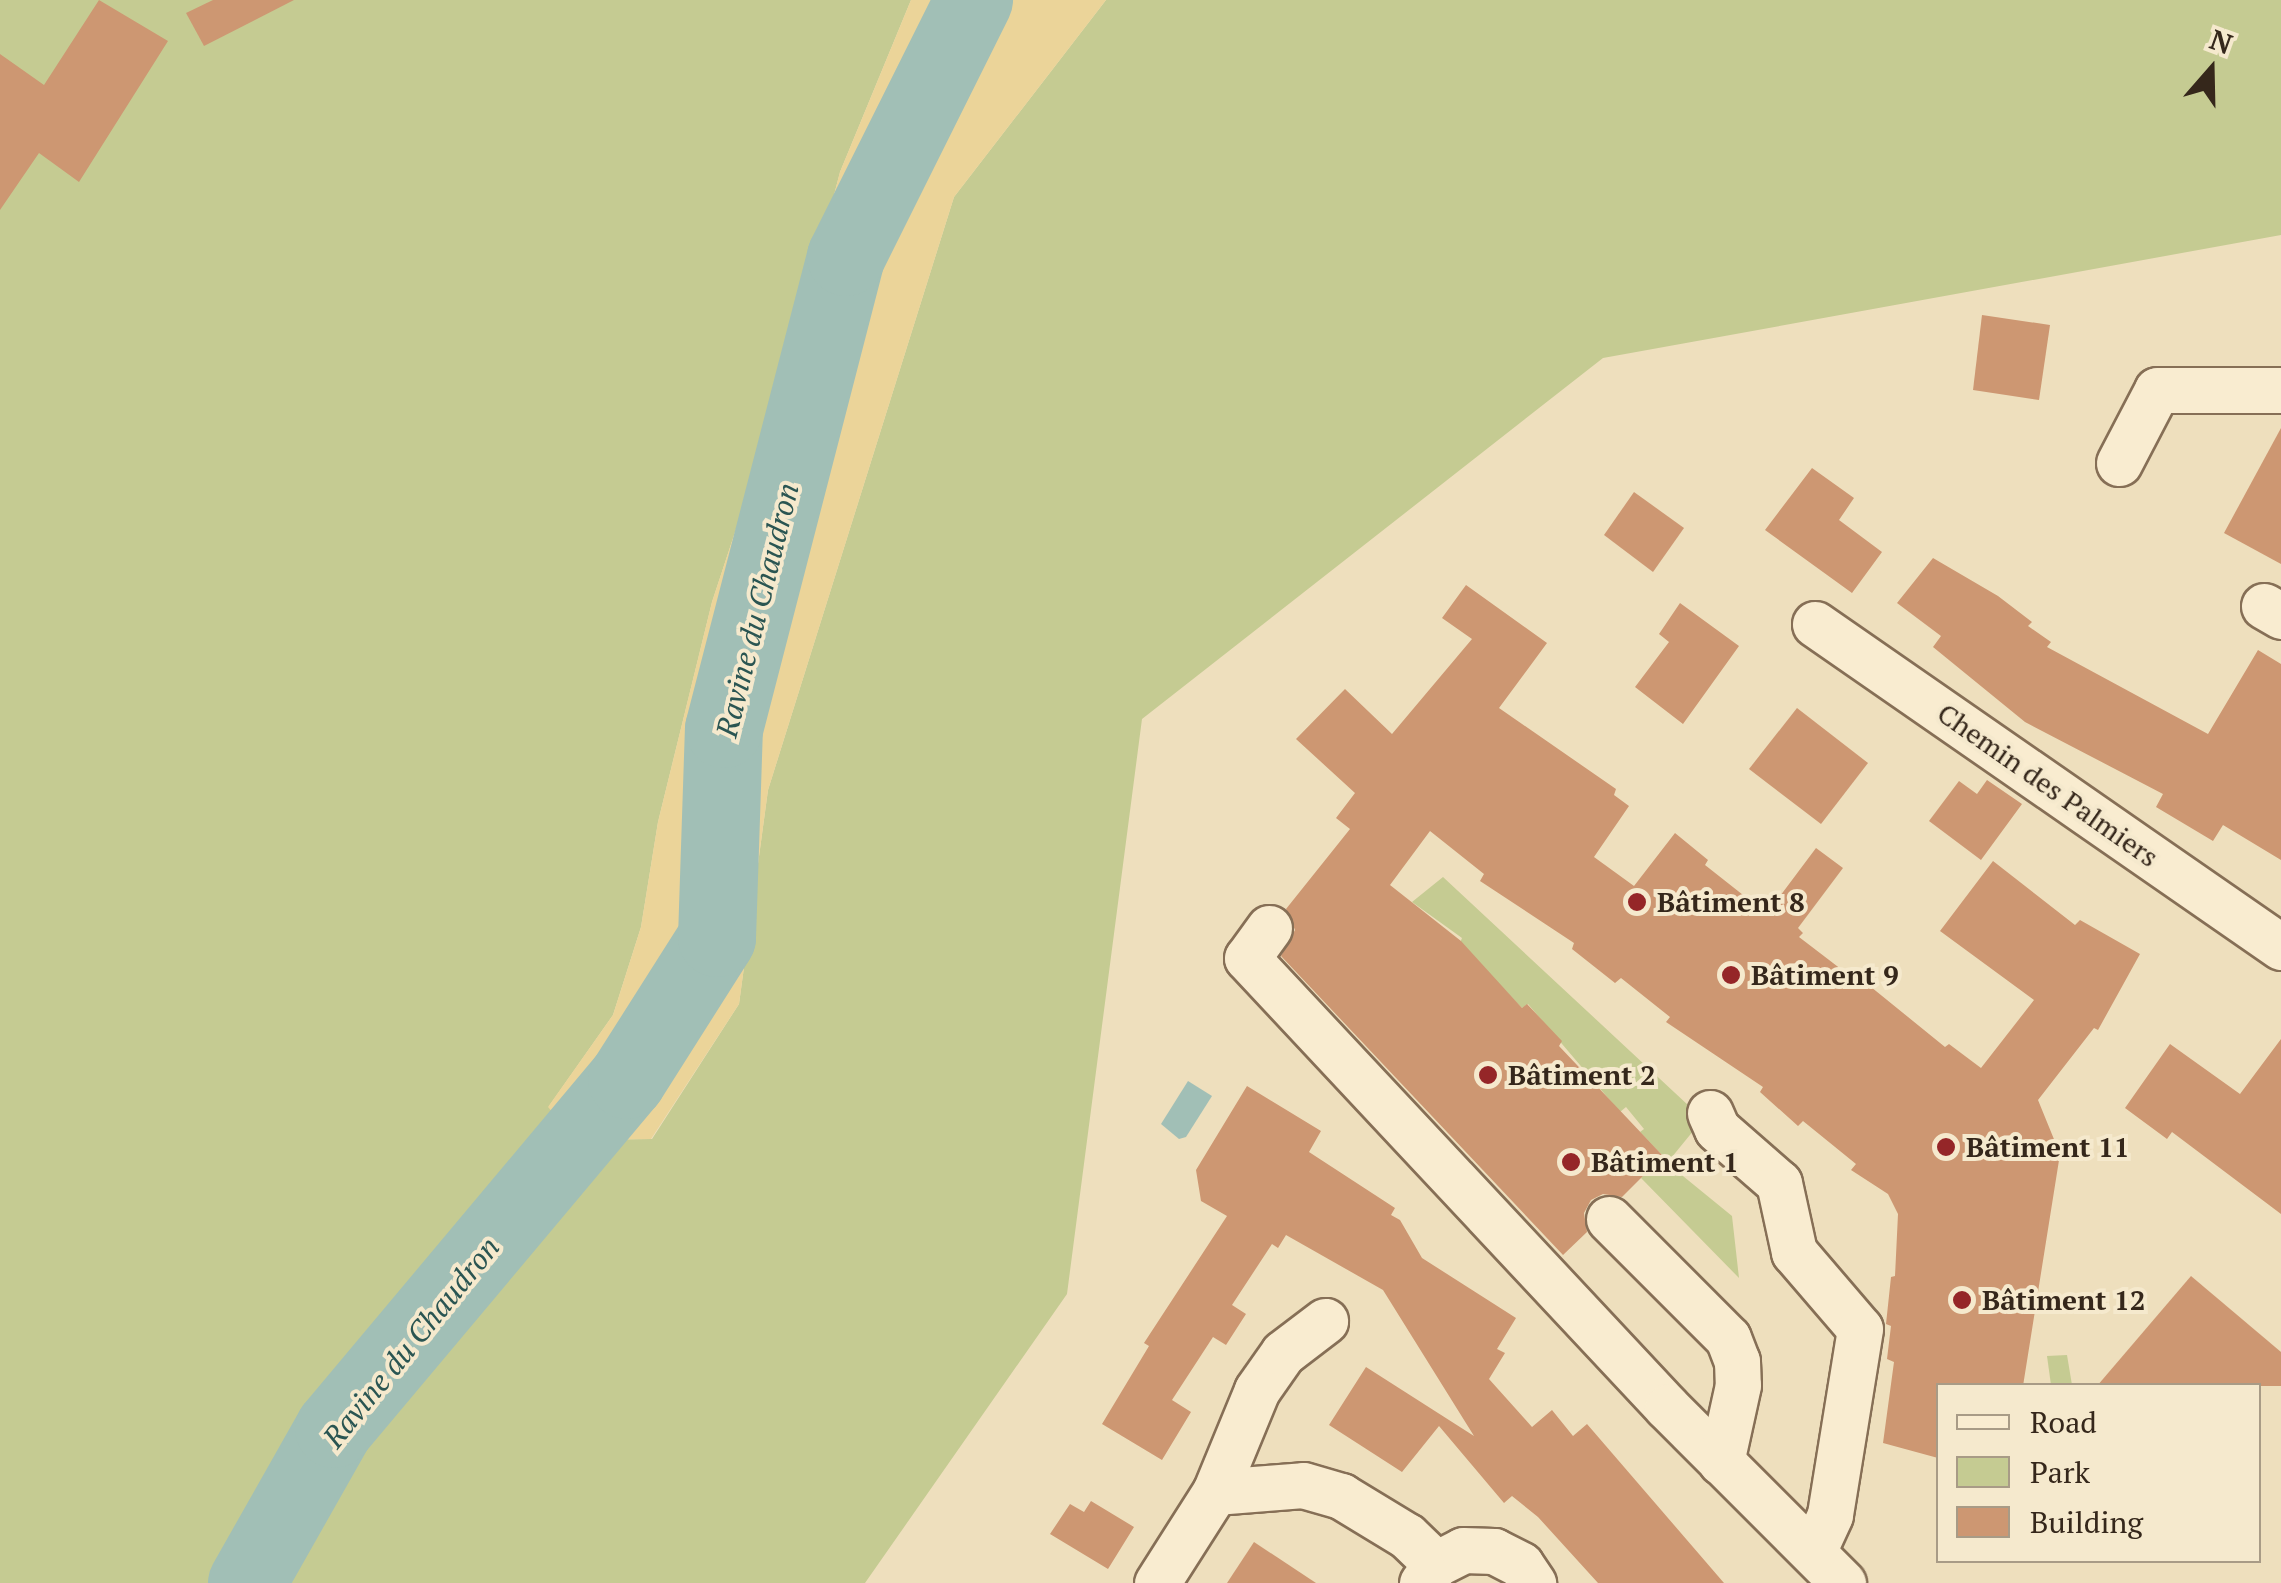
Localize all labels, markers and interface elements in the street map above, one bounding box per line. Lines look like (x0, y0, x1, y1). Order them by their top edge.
north arrow (2161, 20, 2261, 120)
text: N (2205, 20, 2238, 62)
water label: Ravine du Chaudron (708, 479, 806, 741)
street label: Chemin des Palmiers (1931, 696, 2165, 874)
place label: Bâtiment 8 (1657, 885, 1805, 919)
marker: Bâtiment 8 (1626, 891, 1648, 913)
place label: Bâtiment 9 (1751, 958, 1899, 992)
marker: Bâtiment 9 (1720, 964, 1742, 986)
place label: Bâtiment 2 (1508, 1058, 1656, 1092)
marker: Bâtiment 2 (1477, 1064, 1499, 1086)
place label: Bâtiment 11 (1966, 1130, 2130, 1164)
marker: Bâtiment 11 (1935, 1136, 1957, 1158)
place label: Bâtiment 1 (1591, 1145, 1739, 1179)
marker: Bâtiment 1 (1560, 1151, 1582, 1173)
water label: Ravine du Chaudron (315, 1230, 507, 1454)
place label: Bâtiment 12 (1982, 1283, 2146, 1317)
marker: Bâtiment 12 (1951, 1289, 1973, 1311)
legend (1936, 1383, 2261, 1563)
text: Road (2030, 1402, 2097, 1442)
text: Park (2030, 1452, 2090, 1492)
text: Building (2030, 1502, 2143, 1542)

